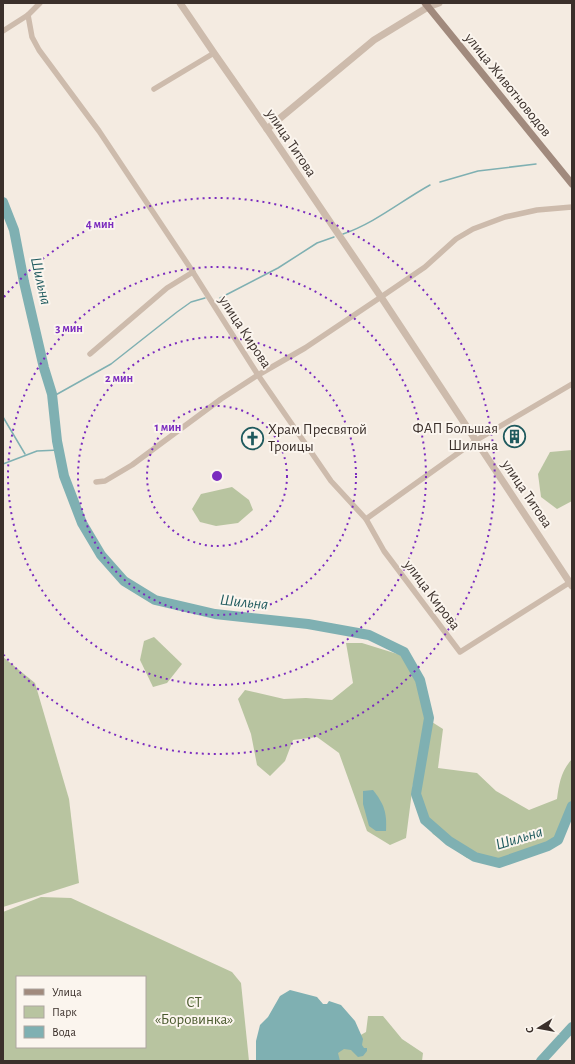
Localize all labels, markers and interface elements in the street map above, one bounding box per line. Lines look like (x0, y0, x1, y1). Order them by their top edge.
street label: улица Животноводов (461, 30, 554, 140)
street label: улица Титова (262, 106, 319, 180)
text: 4 мин (86, 218, 114, 230)
water label: Шильна (28, 256, 54, 306)
street label: улица Кирова (215, 292, 274, 371)
text: 3 мин (55, 322, 83, 334)
text: 2 мин (105, 372, 133, 384)
text: 1 мин (155, 421, 181, 433)
place label: ФАП Большая Шильна (412, 421, 498, 453)
place label: Храм Пресвятой Троицы (268, 422, 367, 454)
building icon: ФАП Большая Шильна (501, 424, 527, 450)
church icon: Храм Пресвятой Троицы (239, 425, 265, 451)
street label: улица Титова (498, 457, 555, 531)
centre of rings (210, 469, 224, 483)
street label: улица Кирова (400, 556, 463, 633)
water label: Шильна (219, 592, 269, 612)
water label: Шильна (494, 823, 545, 853)
legend (16, 976, 146, 1048)
text: Улица (52, 986, 82, 998)
park label: СТ «Боровинка» (155, 995, 233, 1027)
text: Парк (52, 1006, 77, 1018)
north arrow (519, 1008, 559, 1048)
text: Вода (52, 1026, 76, 1038)
text: С (524, 1026, 536, 1034)

